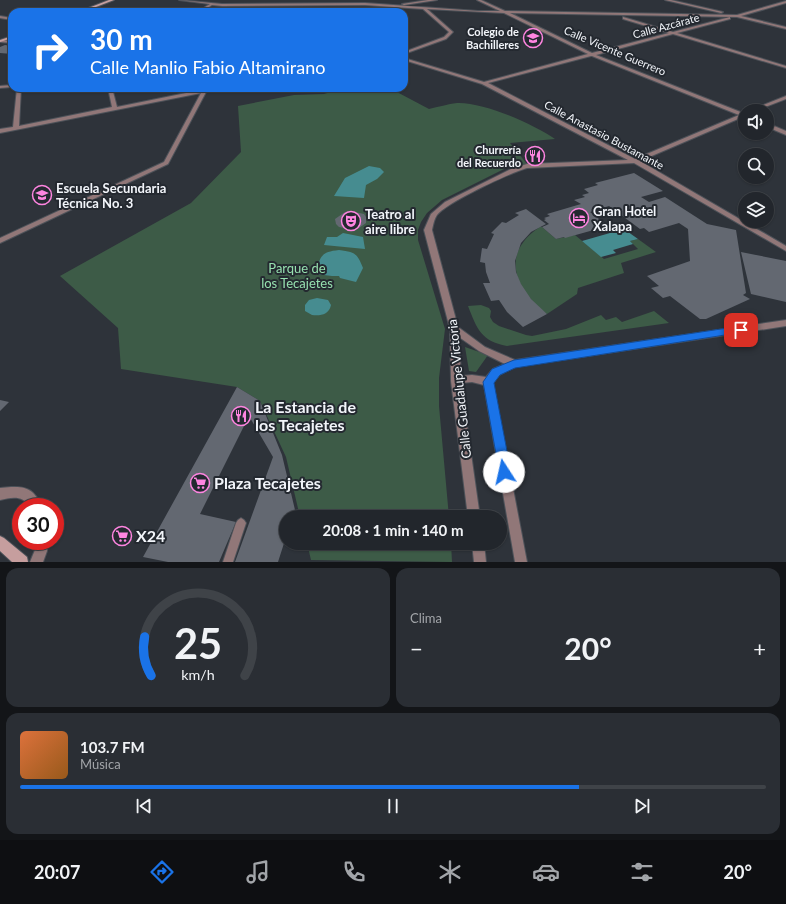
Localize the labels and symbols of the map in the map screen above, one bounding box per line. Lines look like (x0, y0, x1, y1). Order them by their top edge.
street label: Calle Azcárate (631, 10, 701, 41)
street label: Calle Vicente Guerrero (562, 23, 668, 78)
place label: Colegio de Bachilleres (466, 25, 519, 51)
school or university icon: Colegio de Bachilleres (522, 27, 544, 49)
street label: Calle Anastasio Bustamante (542, 97, 666, 172)
place label: Churrería del Recuerdo (457, 143, 521, 169)
restaurant icon: Churrería del Recuerdo (524, 145, 546, 167)
place label: Escuela Secundaria Técnica No. 3 (56, 180, 166, 211)
school or university icon: Escuela Secundaria Técnica No. 3 (31, 184, 53, 206)
place label: Gran Hotel Xalapa (593, 203, 656, 234)
place label: Teatro al aire libre (365, 206, 415, 237)
hotel icon: Gran Hotel Xalapa (568, 207, 590, 229)
theatre icon: Teatro al aire libre (340, 210, 362, 232)
park label: Parque de los Tecajetes (261, 260, 333, 291)
pin (724, 313, 758, 347)
street label: Calle Guadalupe Victoria (444, 319, 474, 459)
place label: La Estancia de los Tecajetes (255, 397, 356, 434)
restaurant icon: La Estancia de los Tecajetes (230, 405, 252, 427)
position arrow (483, 451, 525, 493)
supermarket icon: Plaza Tecajetes (189, 472, 211, 494)
place label: Plaza Tecajetes (214, 473, 321, 492)
speed limit sign: 30 (12, 498, 64, 550)
supermarket icon: X24 (111, 525, 133, 547)
place label: X24 (136, 526, 165, 545)

